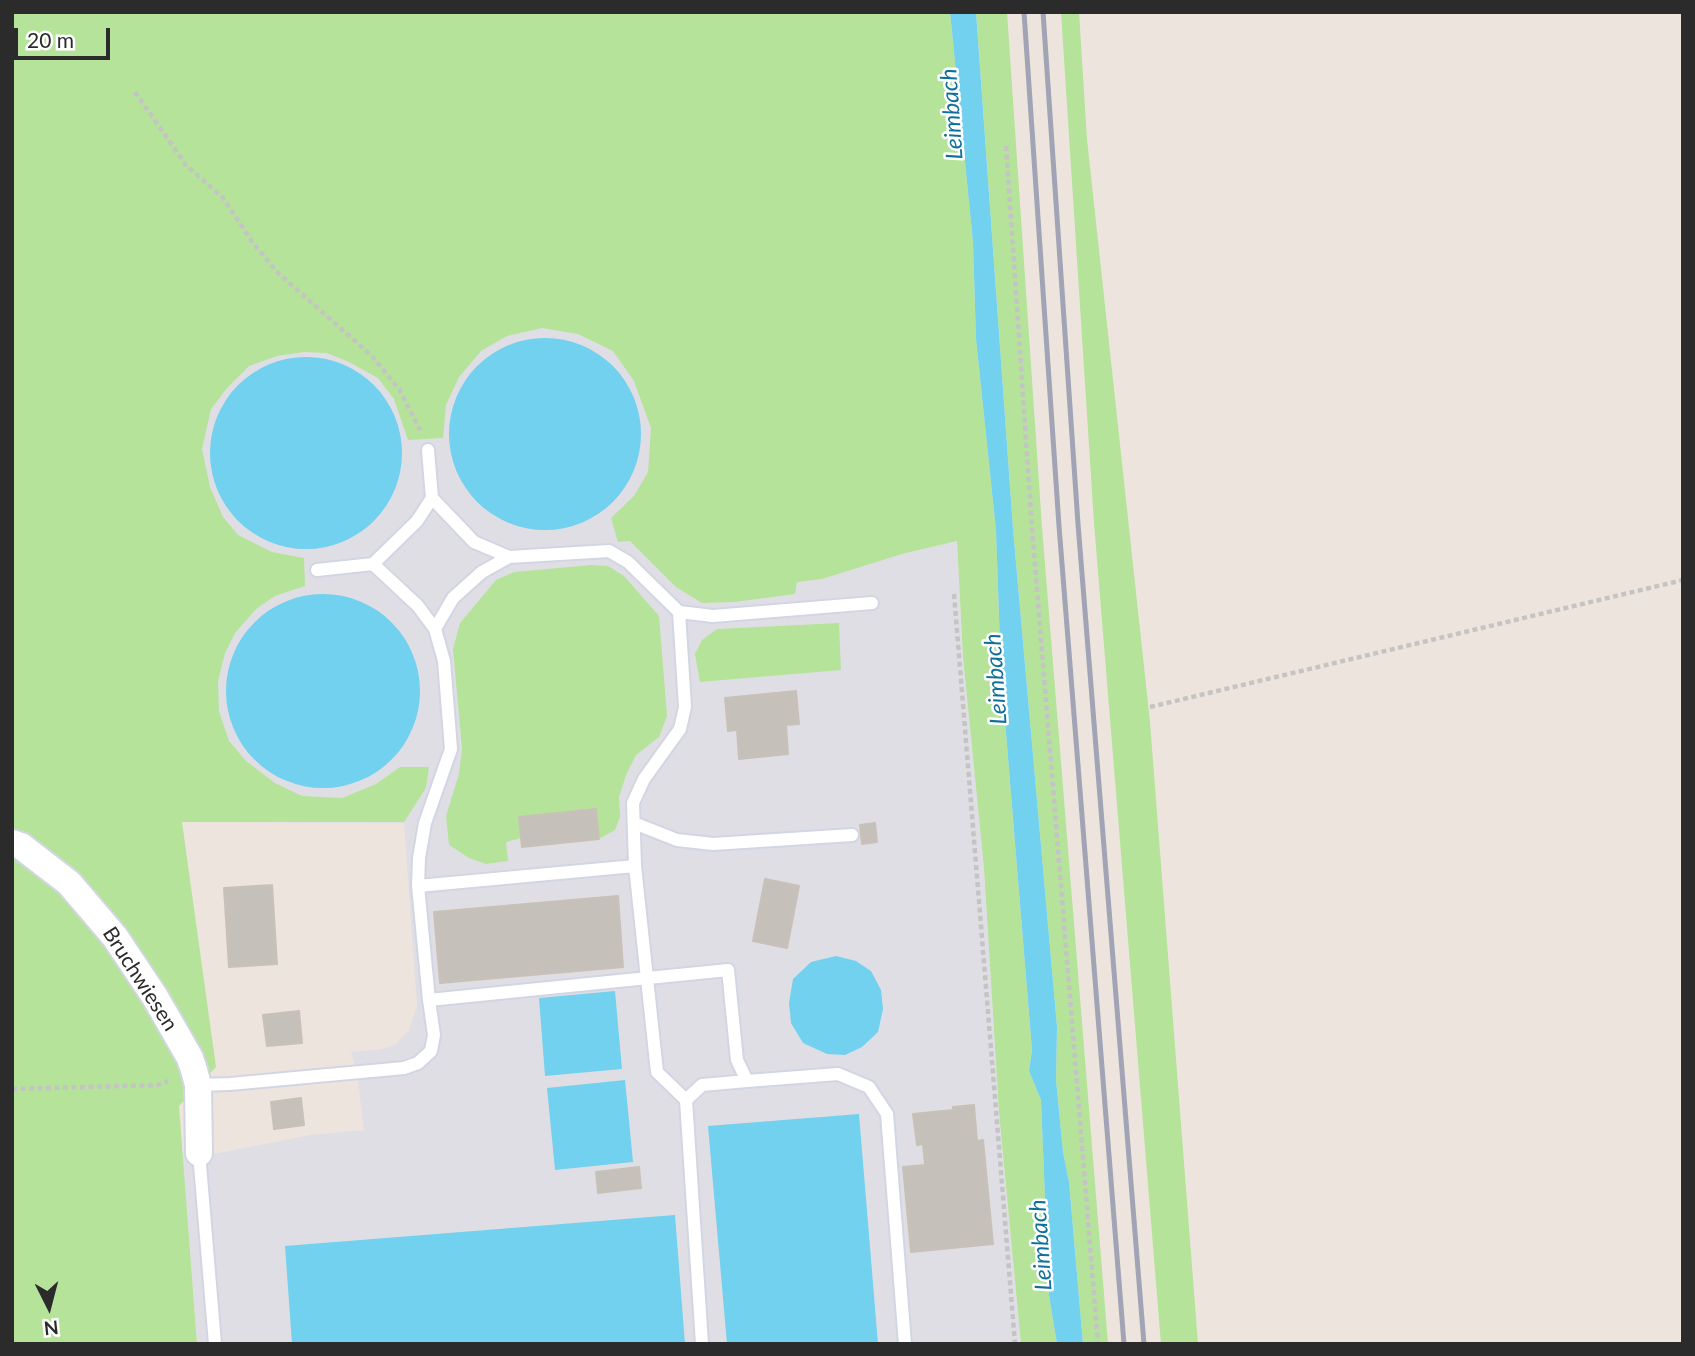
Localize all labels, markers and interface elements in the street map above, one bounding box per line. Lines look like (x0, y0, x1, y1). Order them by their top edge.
scale bar (18, 14, 114, 58)
text: 20 m (27, 27, 74, 52)
water label: Leimbach (935, 68, 969, 160)
water label: Leimbach (979, 633, 1013, 725)
street label: Bruchwiesen (97, 922, 183, 1036)
water label: Leimbach (1024, 1199, 1058, 1291)
north arrow (14, 1272, 84, 1342)
text: N (43, 1316, 60, 1341)

